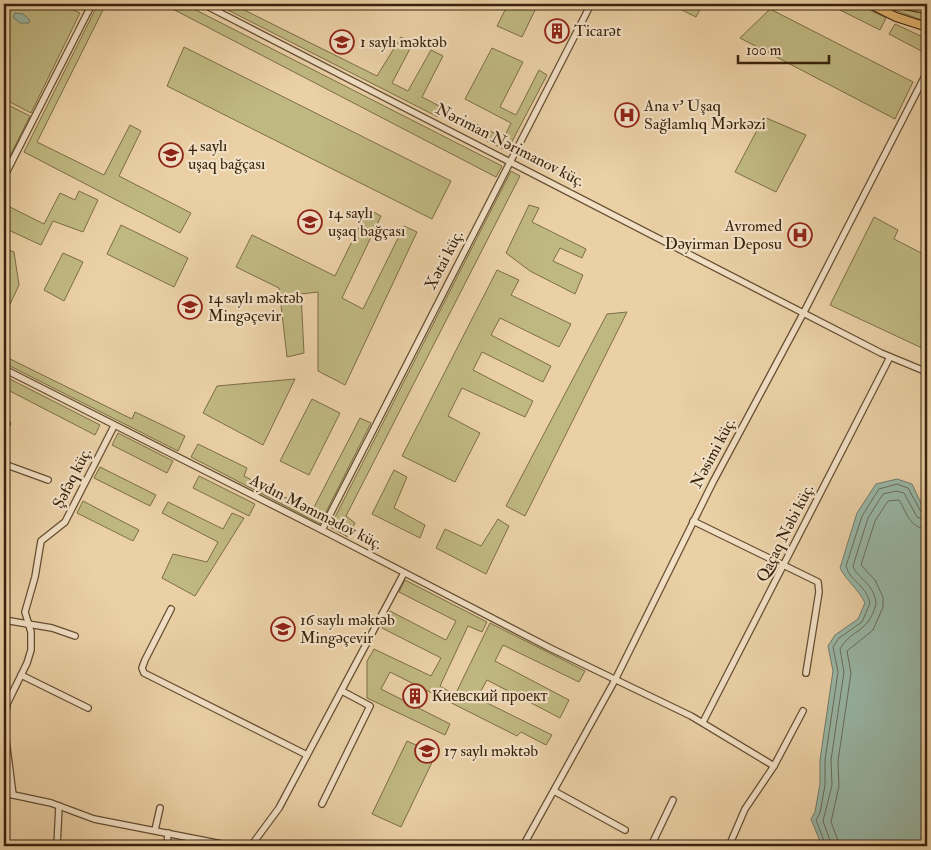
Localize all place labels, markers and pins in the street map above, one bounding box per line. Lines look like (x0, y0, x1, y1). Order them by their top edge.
building icon: Ticarət (544, 18, 570, 44)
place label: Ticarət (574, 21, 621, 41)
school or university icon: 1 saylı məktəb (329, 29, 355, 55)
place label: 1 saylı məktəb (360, 32, 447, 52)
place label: Ana v' Uşaq Sağlamlıq Mərkəzi (643, 96, 766, 134)
hospital icon: Ana v' Uşaq Sağlamlıq Mərkəzi (614, 102, 640, 128)
place label: 4 saylı uşaq bağçası (188, 136, 265, 174)
school or university icon: 4 saylı uşaq bağçası (158, 142, 184, 168)
place label: 14 saylı uşaq bağçası (328, 203, 405, 241)
school or university icon: 14 saylı uşaq bağçası (297, 209, 323, 235)
place label: Avromed Dəyirman Deposu (665, 216, 782, 255)
hospital icon: Avromed Dəyirman Deposu (787, 222, 813, 248)
place label: 14 saylı məktəb Mingəçevir (208, 288, 304, 326)
school or university icon: 14 saylı məktəb Mingəçevir (177, 294, 203, 320)
place label: 16 saylı məktəb Mingəçevir (300, 610, 395, 648)
school or university icon: 16 saylı məktəb Mingəçevir (270, 616, 296, 642)
building icon: Киевский проект (402, 683, 428, 709)
place label: Киевский проект (432, 686, 548, 706)
school or university icon: 17 saylı məktəb (414, 738, 440, 764)
place label: 17 saylı məktəb (444, 741, 538, 761)

